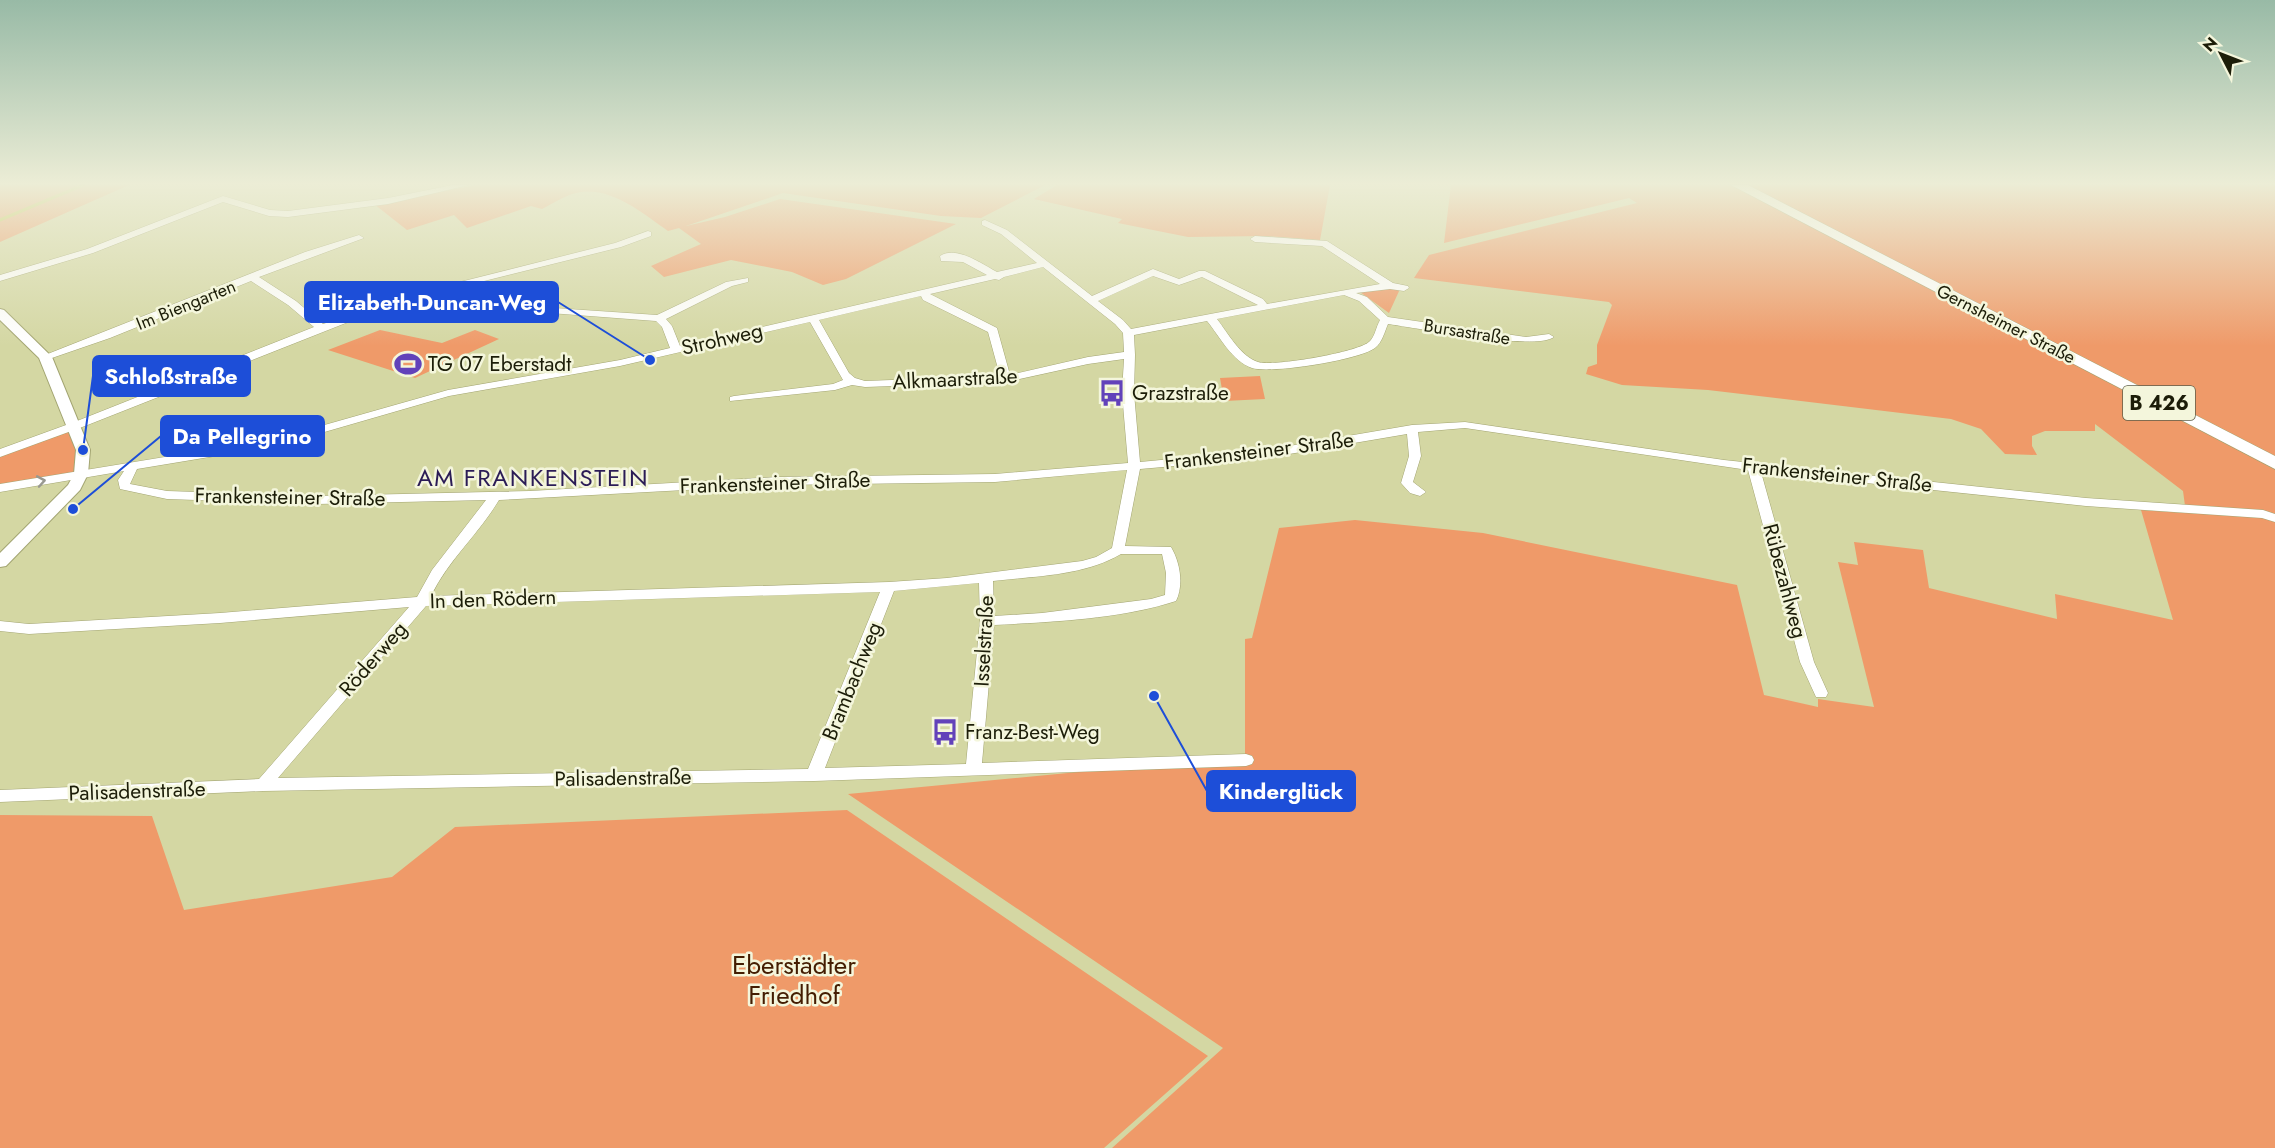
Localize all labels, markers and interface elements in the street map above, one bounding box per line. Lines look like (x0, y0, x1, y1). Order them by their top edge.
north arrow (2191, 24, 2251, 84)
text: N (2197, 32, 2223, 57)
street label: Im Biengarten (132, 273, 240, 337)
street label: Gernsheimer Straße (1932, 278, 2080, 370)
callout: Elizabeth-Duncan-Weg (305, 282, 558, 322)
text: Elizabeth-Duncan-Weg (318, 286, 546, 318)
street label: Bursastraße (1422, 312, 1512, 352)
street label: Strohweg (678, 315, 766, 363)
sports icon: TG 07 Eberstadt (393, 349, 423, 379)
place label: TG 07 Eberstadt (428, 349, 571, 379)
callout: Schloßstraße (93, 356, 250, 396)
text: Schloßstraße (104, 360, 238, 392)
street label: Alkmaarstraße (892, 361, 1018, 397)
bus stop icon: Grazstraße (1097, 378, 1127, 408)
place label: Grazstraße (1132, 378, 1229, 408)
road number: B 426 (2123, 386, 2195, 420)
callout: Da Pellegrino (161, 416, 324, 456)
text: Da Pellegrino (173, 420, 311, 452)
street label: Frankensteiner Straße (1162, 424, 1356, 478)
street label: Frankensteiner Straße (1741, 450, 1934, 500)
district label: AM FRANKENSTEIN (417, 460, 649, 495)
street label: Frankensteiner Straße (679, 465, 871, 501)
one-way arrow (35, 475, 45, 488)
street label: Frankensteiner Straße (194, 480, 386, 514)
street label: Rübezahlweg (1755, 520, 1815, 642)
street label: In den Rödern (429, 582, 557, 616)
street label: Isselstraße (967, 594, 1001, 687)
street label: Röderweg (332, 615, 414, 703)
street label: Brambachweg (815, 617, 889, 745)
bus stop icon: Franz-Best-Weg (930, 717, 960, 747)
place label: Franz-Best-Weg (965, 717, 1100, 747)
street label: Palisadenstraße (554, 762, 692, 794)
callout: Kinderglück (1207, 771, 1355, 811)
street label: Palisadenstraße (68, 774, 206, 808)
text: Kinderglück (1219, 775, 1344, 807)
park label: Eberstädter Friedhof (732, 946, 856, 1014)

